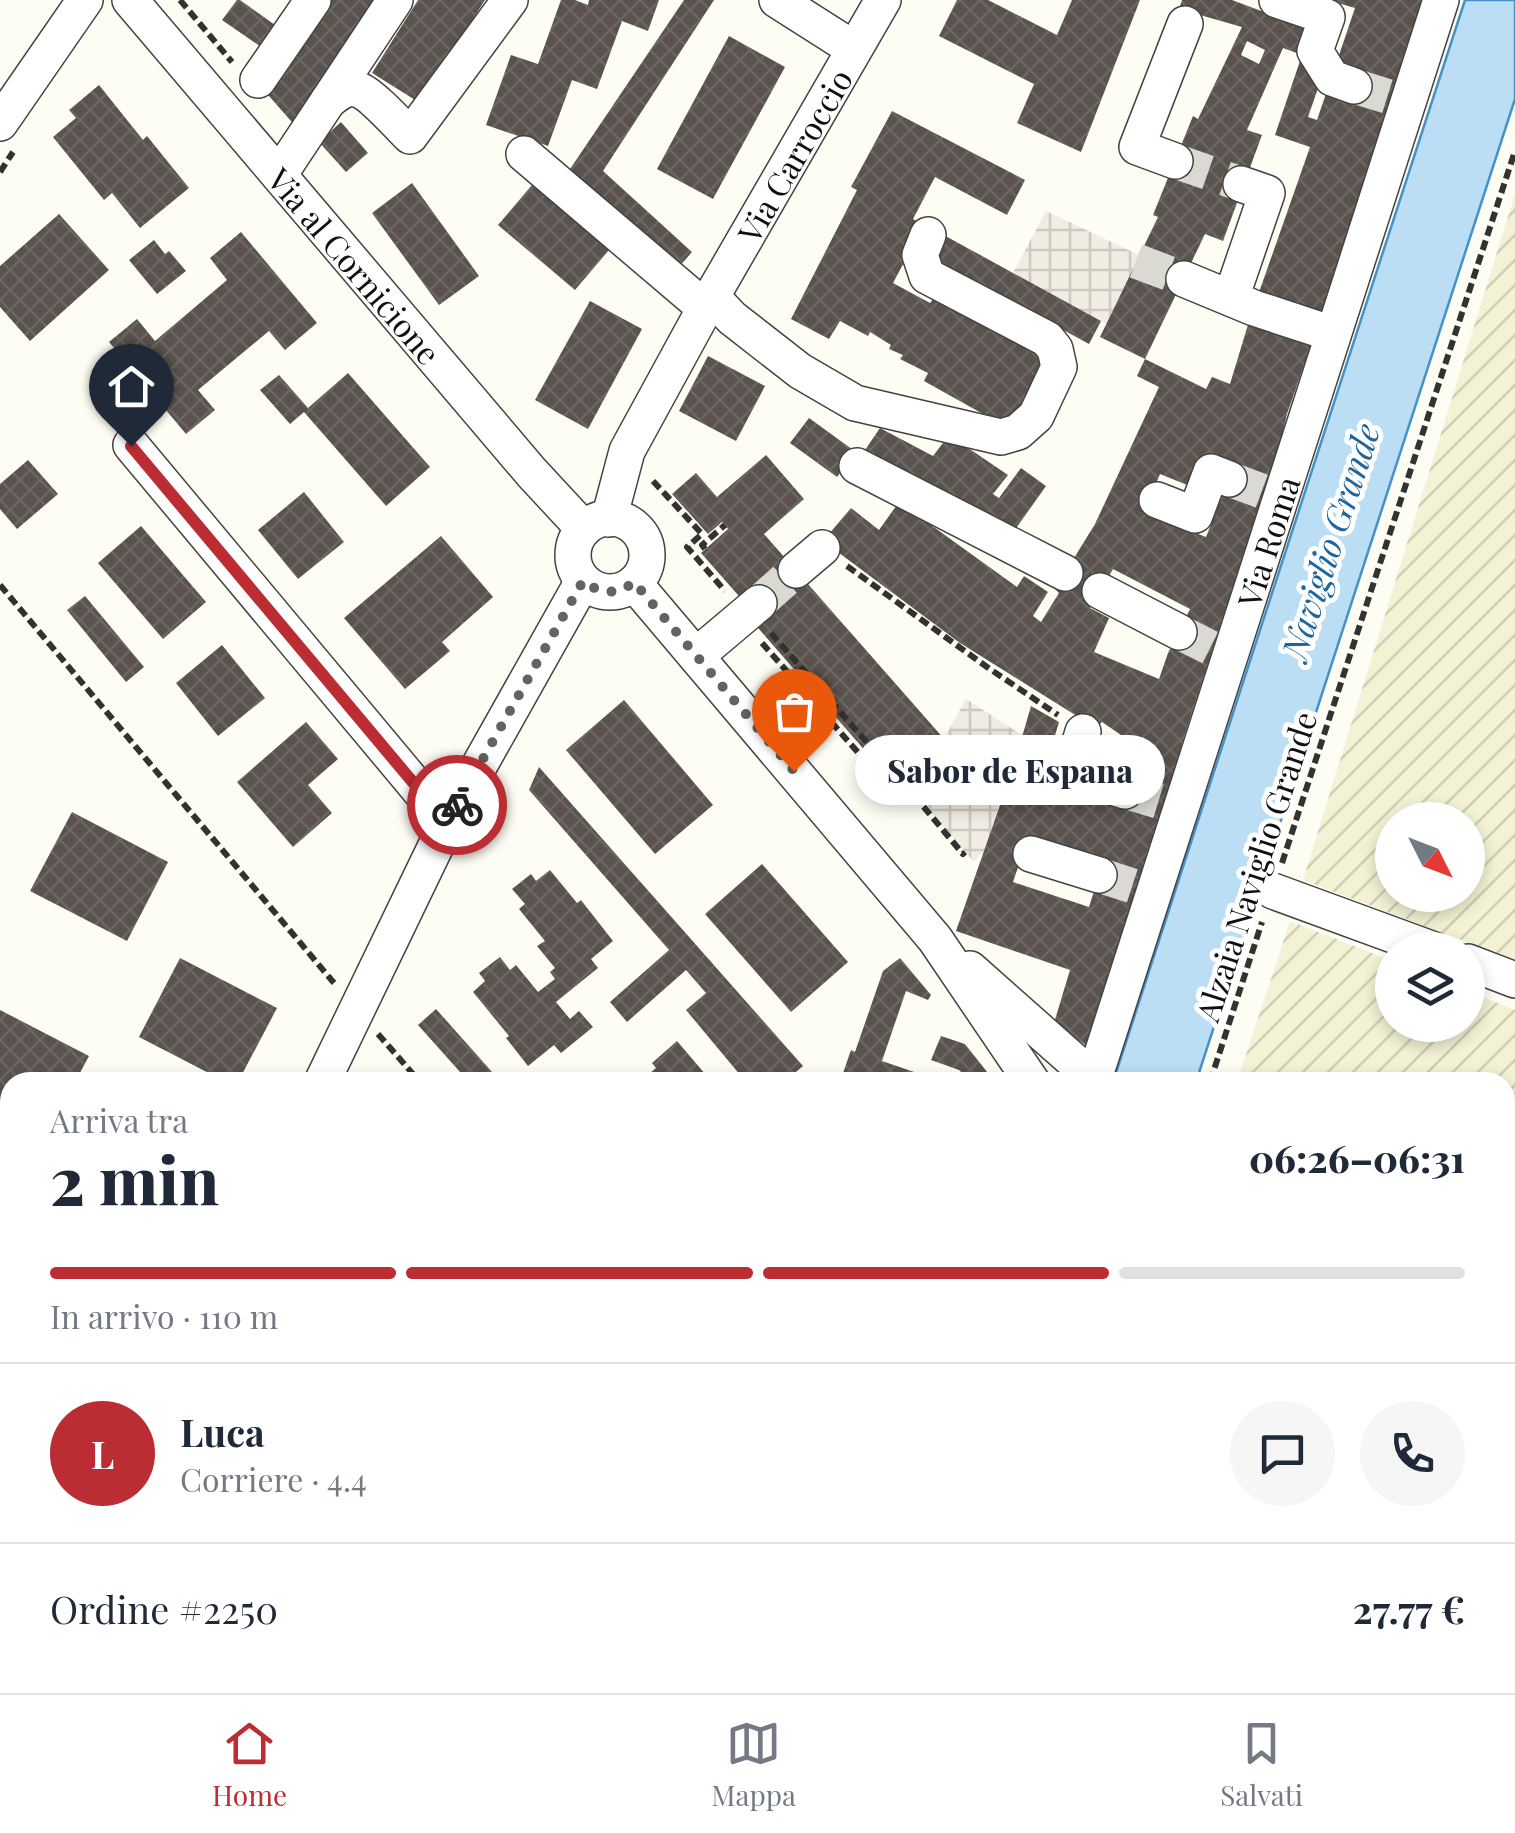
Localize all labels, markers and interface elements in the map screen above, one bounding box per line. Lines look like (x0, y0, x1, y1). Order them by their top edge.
street label: Via Carroccio (726, 60, 861, 250)
street label: Via al Cornicione (259, 157, 451, 373)
pin (89, 344, 174, 447)
icon: home (104, 359, 159, 414)
water label: Naviglio Grande (1268, 417, 1389, 668)
street label: Via Roma (1225, 470, 1308, 613)
pin (752, 669, 837, 772)
icon: bag (767, 684, 822, 739)
street label: Alzaia Naviglio Grande (1184, 705, 1325, 1027)
callout: Sabor de Espana (854, 736, 1164, 806)
text: Sabor de Espana (887, 748, 1133, 791)
courier (407, 755, 507, 855)
icon: bike (430, 778, 485, 833)
north arrow (1375, 802, 1485, 912)
map controls (1375, 802, 1485, 1042)
button: layers (1375, 932, 1485, 1042)
text: Arriva tra (50, 1098, 188, 1141)
text: 06:26–06:31 (1249, 1132, 1465, 1183)
text: 2 min (50, 1135, 219, 1221)
text: In arrivo · 110 m (50, 1294, 278, 1337)
button: chat (1230, 1401, 1335, 1506)
button: phone (1360, 1401, 1465, 1506)
text: Luca (180, 1406, 265, 1457)
text: L (91, 1428, 114, 1479)
text: Corriere · 4.4 (180, 1457, 367, 1500)
text: Ordine #2250 (50, 1583, 278, 1634)
text: 27.77 € (1353, 1583, 1465, 1634)
tab: Home (212, 1716, 287, 1813)
tab: Mappa (711, 1716, 796, 1813)
tab: Salvati (1220, 1716, 1303, 1813)

